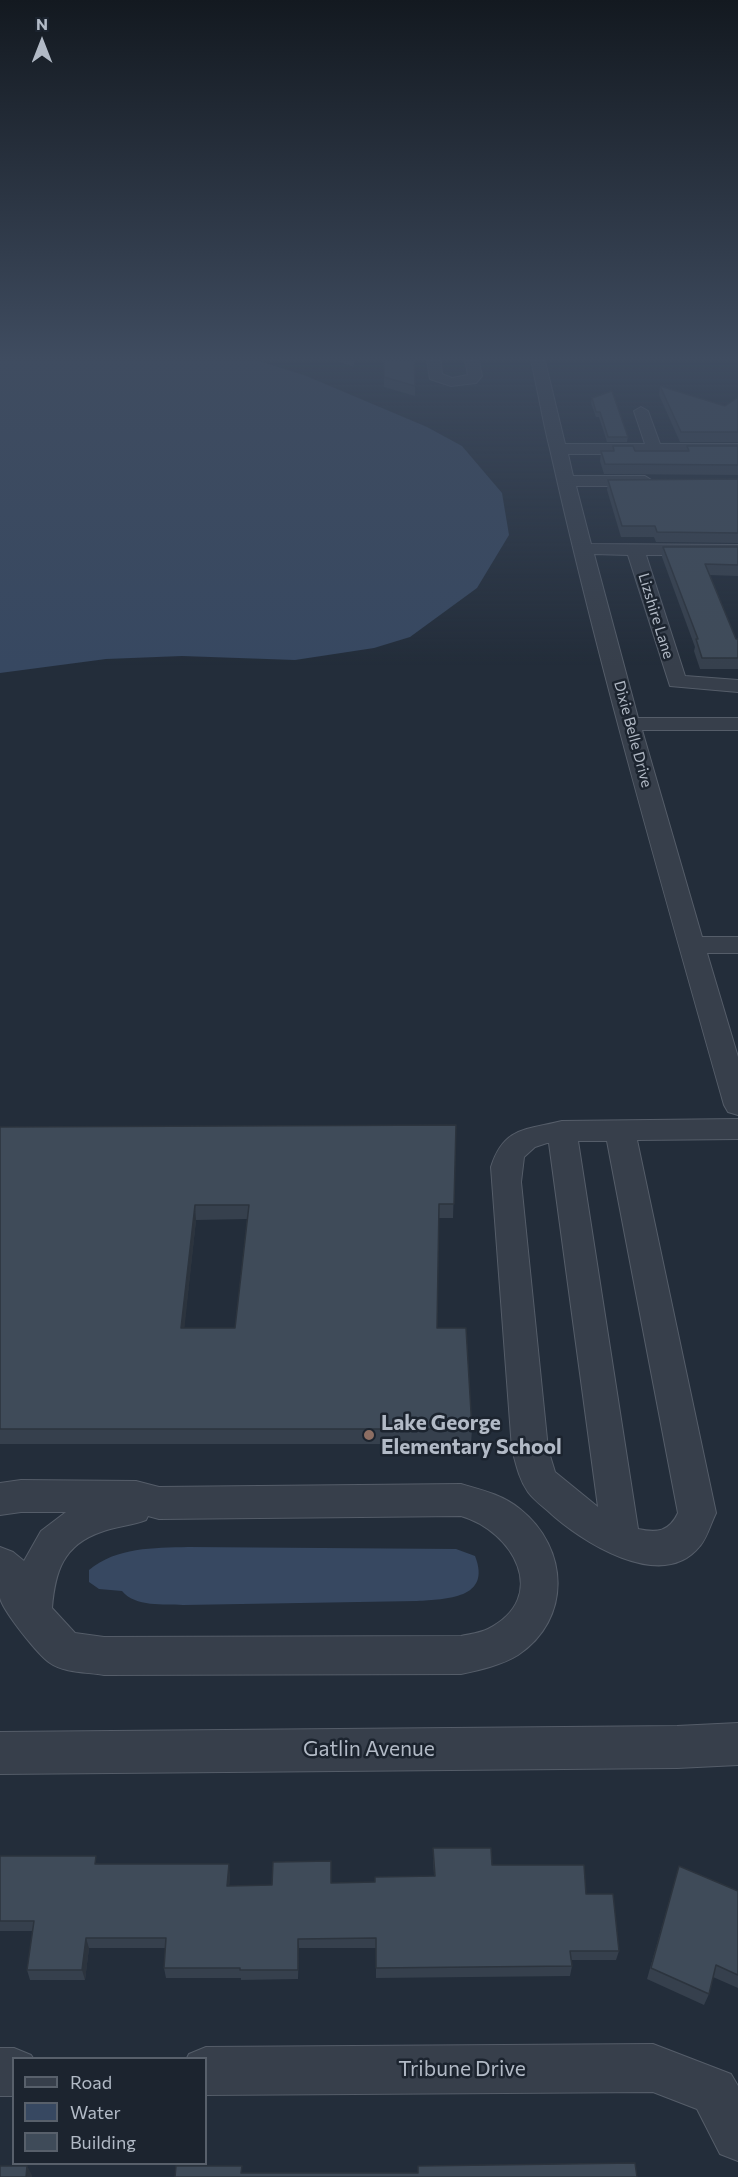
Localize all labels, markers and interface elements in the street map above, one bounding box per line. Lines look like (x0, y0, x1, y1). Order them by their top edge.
north arrow (12, 12, 72, 72)
text: N (36, 14, 48, 33)
street label: Lizshire Lane (634, 571, 678, 661)
street label: Dixie Belle Drive (610, 679, 656, 789)
place label: Lake George Elementary School (381, 1410, 562, 1460)
marker: Lake George Elementary School (362, 1428, 376, 1442)
street label: Gatlin Avenue (303, 1736, 435, 1762)
street label: Tribune Drive (398, 2056, 526, 2082)
legend (12, 2057, 207, 2165)
text: Road (70, 2071, 112, 2093)
text: Water (70, 2101, 121, 2123)
text: Building (70, 2131, 136, 2153)

